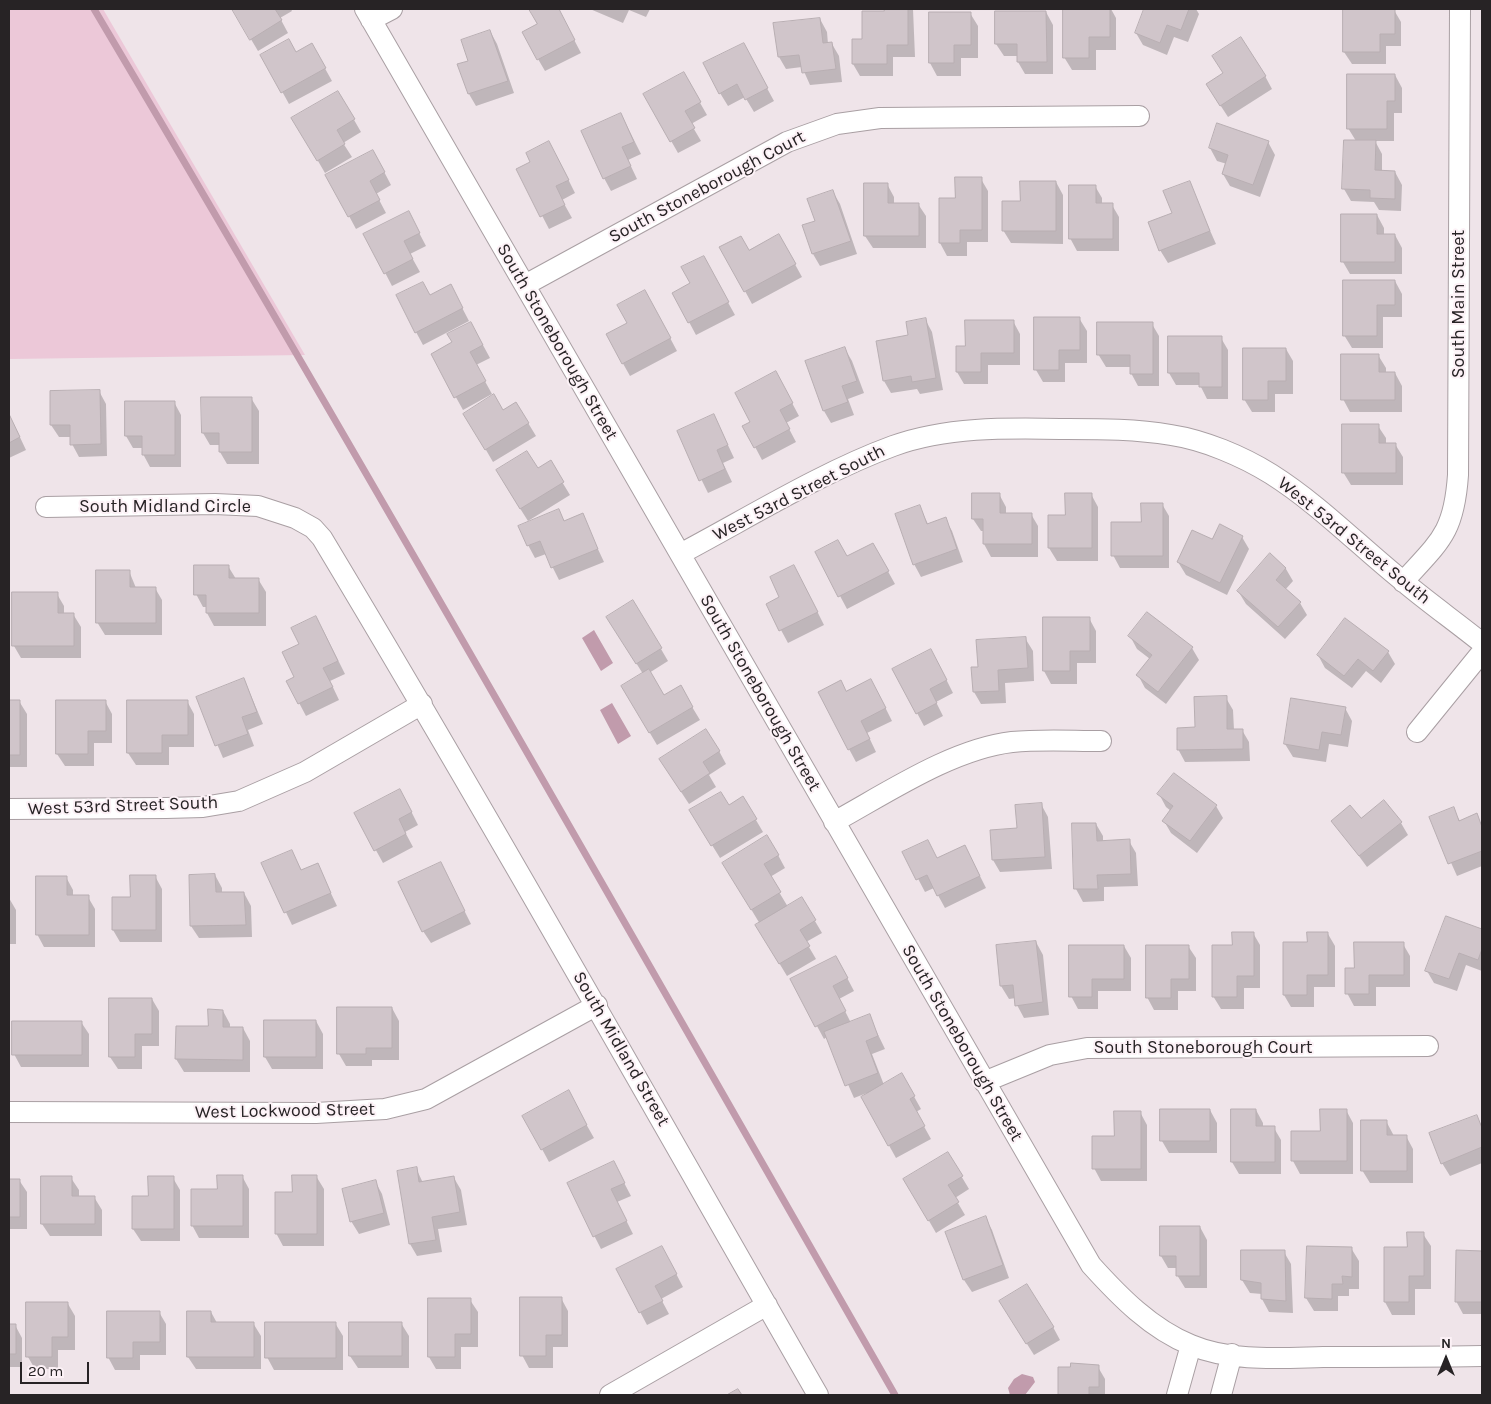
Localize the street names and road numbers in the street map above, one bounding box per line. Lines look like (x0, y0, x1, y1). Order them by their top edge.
street label: South Stoneborough Court (605, 126, 809, 248)
street label: South Main Street (1448, 230, 1470, 378)
street label: South Stoneborough Street (492, 240, 622, 444)
street label: West 53rd Street South (709, 440, 889, 546)
street label: West 53rd Street South (1273, 473, 1435, 609)
street label: South Midland Circle (79, 496, 251, 518)
street label: South Stoneborough Street (695, 591, 825, 795)
street label: West 53rd Street South (27, 792, 219, 820)
street label: South Stoneborough Street (897, 941, 1027, 1145)
street label: South Midland Street (568, 968, 674, 1130)
street label: South Stoneborough Court (1093, 1037, 1313, 1059)
street label: West Lockwood Street (195, 1099, 375, 1123)

